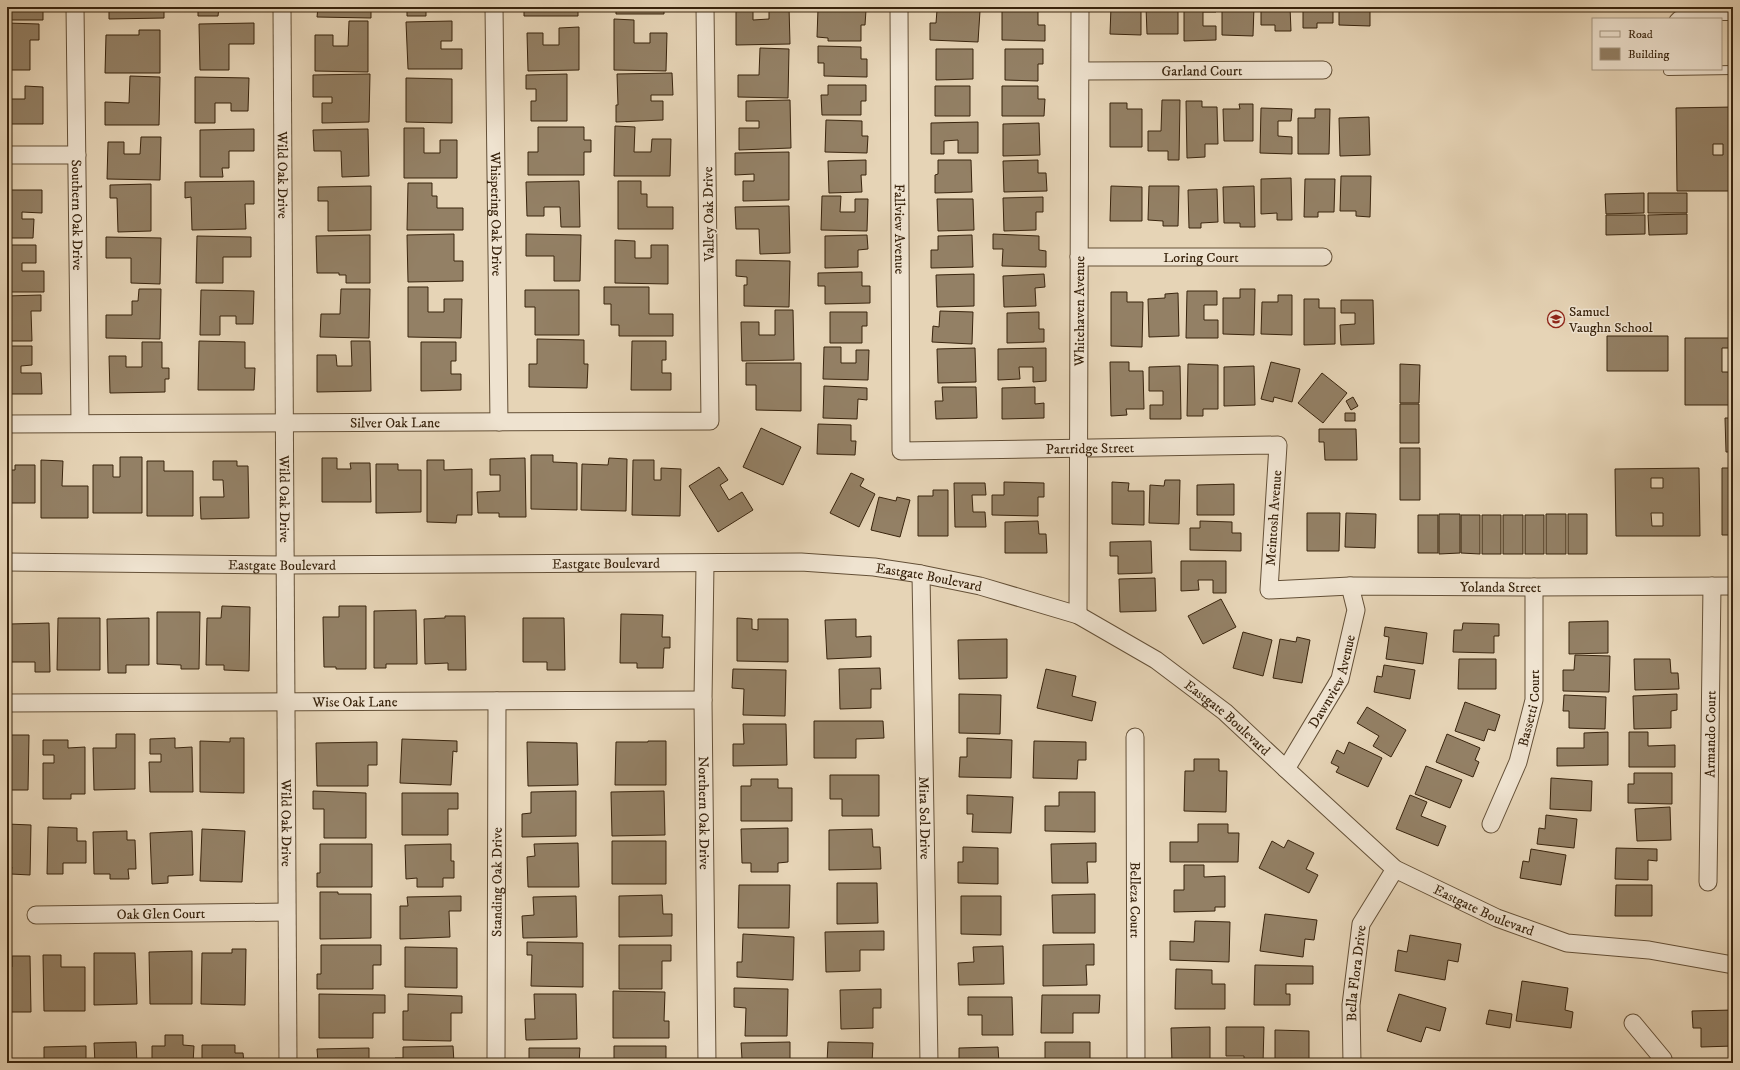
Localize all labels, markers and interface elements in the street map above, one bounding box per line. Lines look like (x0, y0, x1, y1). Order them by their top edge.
legend (1592, 18, 1722, 70)
text: Road (1628, 27, 1653, 42)
text: Building (1628, 47, 1669, 62)
street label: Garland Court (1162, 62, 1243, 81)
street label: Wild Oak Drive (273, 130, 291, 219)
street label: Whispering Oak Drive (486, 151, 505, 277)
street label: Southern Oak Drive (67, 159, 86, 271)
street label: Valley Oak Drive (699, 166, 719, 262)
street label: Fallview Avenue (890, 184, 908, 274)
street label: Loring Court (1163, 249, 1239, 267)
street label: Whitehaven Avenue (1071, 256, 1089, 367)
place label: Samuel Vaughn School (1568, 303, 1653, 337)
school or university icon: Samuel Vaughn School (1546, 309, 1566, 329)
street label: Silver Oak Lane (350, 414, 440, 433)
street label: Partridge Street (1046, 439, 1135, 459)
street label: Wild Oak Drive (275, 454, 293, 543)
street label: Mcintosh Avenue (1262, 469, 1286, 567)
street label: Eastgate Boulevard (552, 555, 660, 573)
street label: Eastgate Boulevard (228, 556, 336, 575)
street label: Eastgate Boulevard (874, 559, 984, 596)
street label: Yolanda Street (1460, 579, 1542, 597)
street label: Dawnview Avenue (1305, 633, 1360, 731)
street label: Bassetti Court (1514, 669, 1544, 749)
street label: Eastgate Boulevard (1180, 676, 1274, 760)
street label: Armando Court (1701, 690, 1721, 778)
street label: Wise Oak Lane (312, 693, 398, 712)
street label: Northern Oak Drive (694, 756, 713, 870)
street label: Mira Sol Drive (914, 776, 934, 860)
street label: Wild Oak Drive (276, 778, 295, 867)
street label: Standing Oak Drive (488, 827, 507, 937)
street label: Belleza Court (1125, 862, 1144, 939)
street label: Eastgate Boulevard (1430, 881, 1536, 940)
street label: Oak Glen Court (117, 905, 206, 924)
street label: Bella Flora Drive (1343, 924, 1371, 1022)

